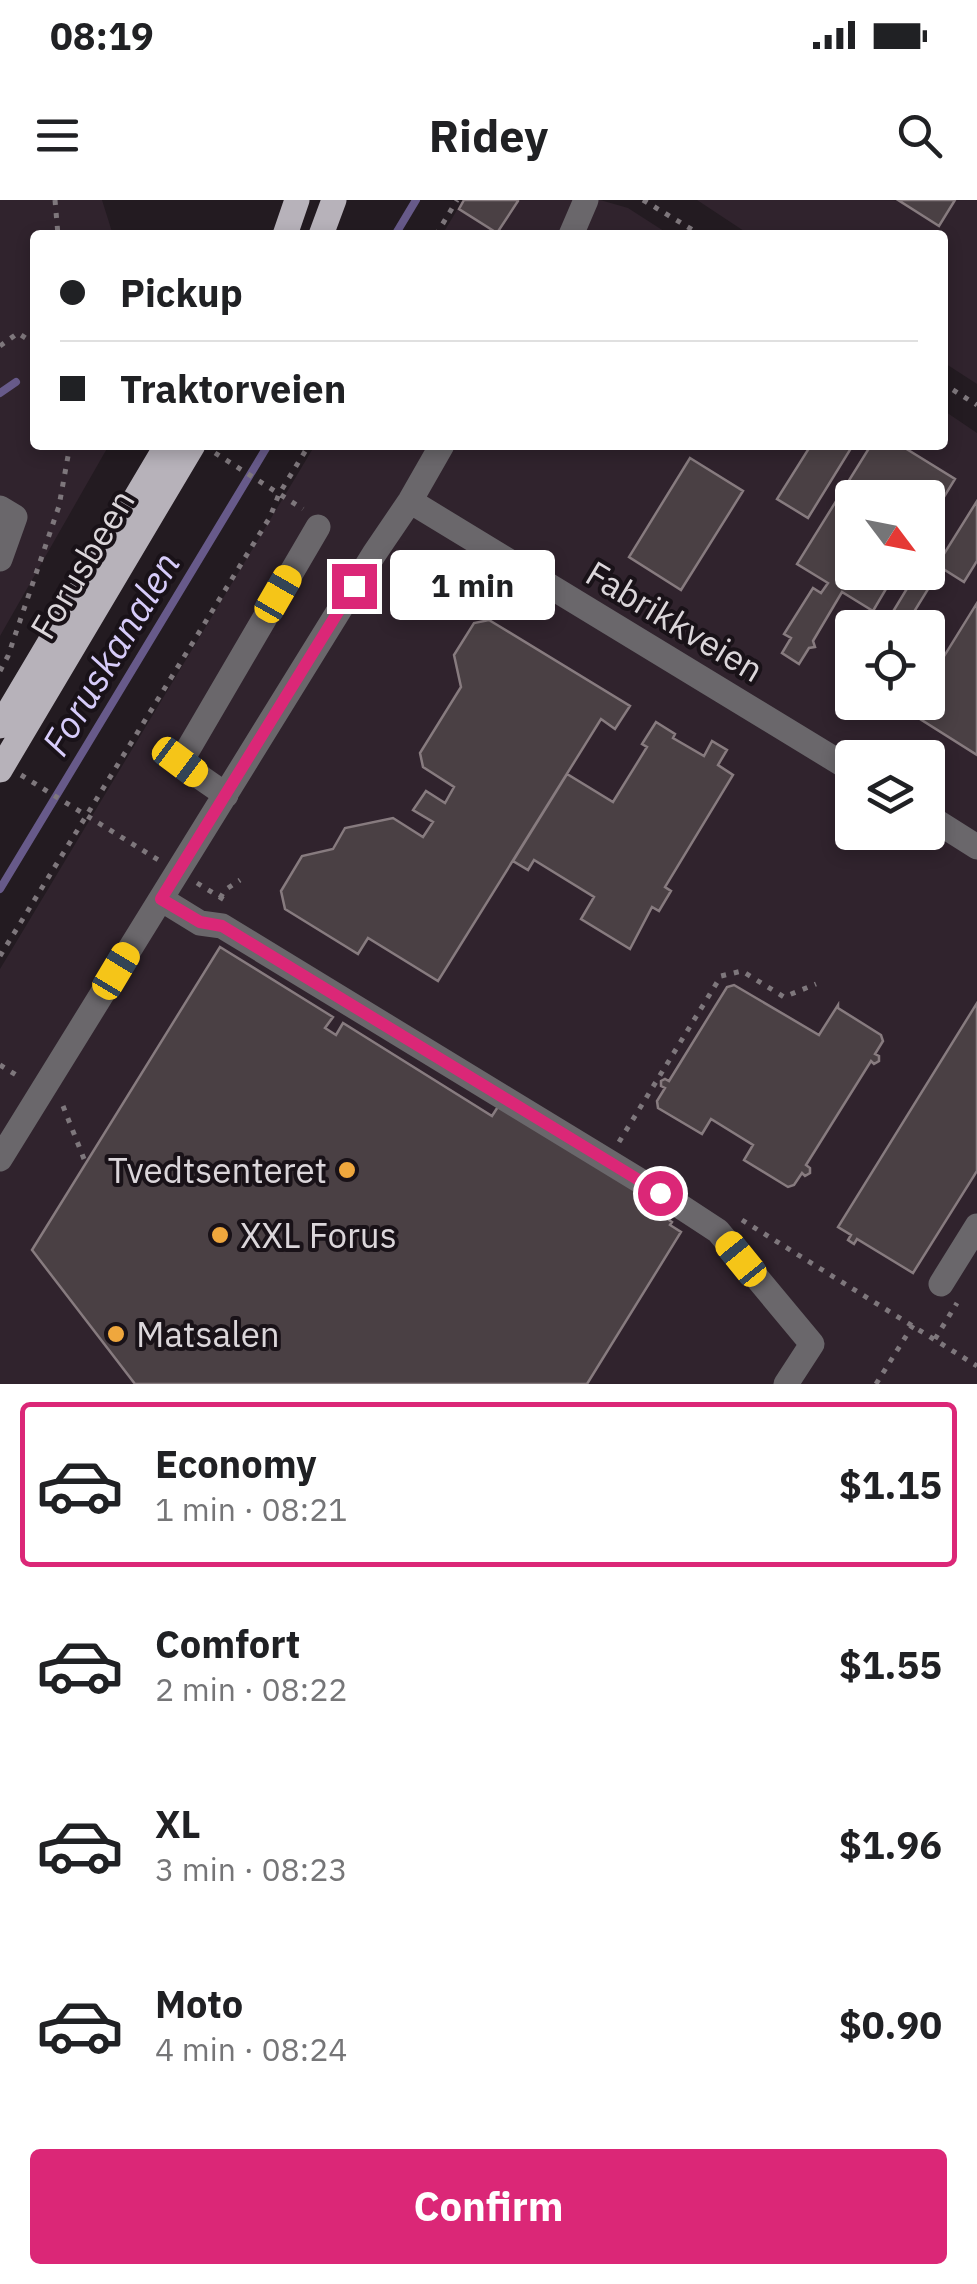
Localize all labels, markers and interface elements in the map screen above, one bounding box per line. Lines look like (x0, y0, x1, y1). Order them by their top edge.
text: 08:19 (50, 11, 154, 60)
text: Ridey (429, 106, 548, 164)
icon: menu (30, 108, 85, 163)
icon: search (892, 108, 947, 163)
text: Pickup (120, 268, 243, 317)
text: Traktorveien (120, 364, 346, 413)
north arrow (835, 480, 945, 590)
map controls (835, 480, 945, 850)
street label: Forusbeen (19, 481, 145, 647)
water label: Foruskanalen (30, 542, 190, 764)
street label: Fabrikkveien (578, 550, 772, 692)
callout: 1 min (389, 551, 554, 621)
car (250, 561, 306, 627)
route end (332, 564, 377, 609)
text: 1 min (431, 564, 514, 606)
button: locate (835, 610, 945, 720)
car (147, 732, 213, 792)
button: layers (835, 740, 945, 850)
car (88, 938, 144, 1004)
place label: Tvedtsenteret (108, 1147, 327, 1193)
marker: Tvedtsenteret (336, 1159, 358, 1181)
route start (638, 1171, 683, 1216)
place label: XXL Forus (240, 1212, 397, 1258)
marker: XXL Forus (209, 1224, 231, 1246)
car (710, 1226, 772, 1292)
place label: Matsalen (136, 1311, 280, 1357)
marker: Matsalen (105, 1323, 127, 1345)
text: Economy (155, 1439, 317, 1488)
icon: car (35, 1440, 125, 1530)
text: $1.15 (839, 1460, 942, 1509)
text: 1 min · 08:21 (155, 1488, 348, 1530)
text: Comfort (155, 1619, 300, 1668)
icon: car (35, 1620, 125, 1710)
text: $1.55 (839, 1640, 942, 1689)
text: 2 min · 08:22 (155, 1668, 348, 1710)
text: XL (155, 1799, 201, 1848)
icon: car (35, 1800, 125, 1890)
text: $1.96 (839, 1820, 942, 1869)
text: 3 min · 08:23 (155, 1848, 348, 1890)
text: Moto (155, 1979, 243, 2028)
icon: car (35, 1980, 125, 2070)
text: $0.90 (839, 2000, 942, 2049)
text: 4 min · 08:24 (155, 2028, 348, 2070)
button: Confirm (30, 2149, 947, 2264)

